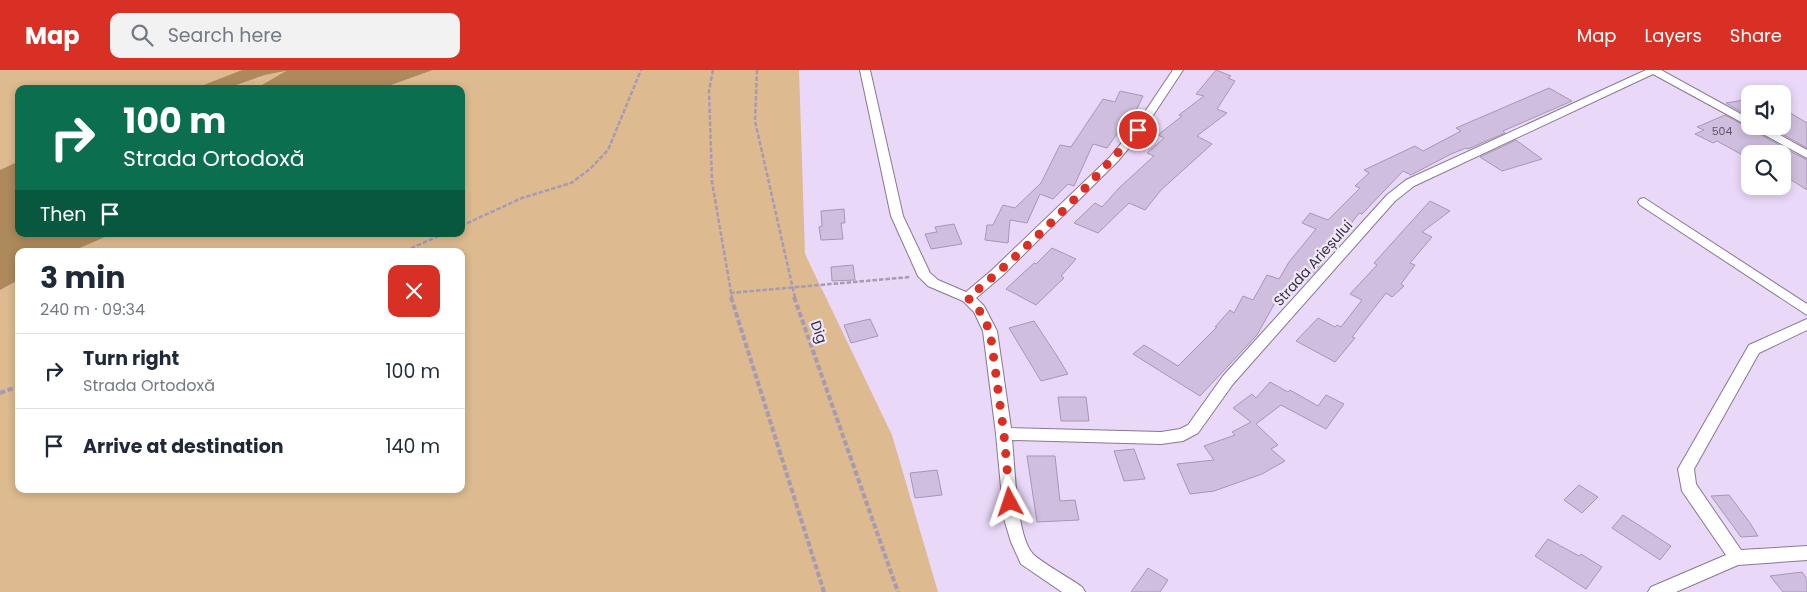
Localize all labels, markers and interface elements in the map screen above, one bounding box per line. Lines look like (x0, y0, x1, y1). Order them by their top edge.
search box (110, 13, 460, 58)
text: Map (25, 19, 80, 52)
icon: search (128, 21, 156, 49)
text: Search here (168, 22, 282, 49)
text: Map (1577, 23, 1617, 48)
text: Layers (1645, 23, 1702, 48)
text: Share (1730, 23, 1782, 48)
map controls (1741, 85, 1791, 195)
button: sound (1741, 85, 1791, 135)
text: 100 m (123, 96, 226, 145)
icon: right (40, 105, 105, 170)
pin (1117, 109, 1159, 151)
icon: arrive (1124, 116, 1152, 144)
house number: 504 (1712, 123, 1732, 139)
text: Strada Ortodoxă (123, 143, 305, 174)
button: search (1741, 145, 1791, 195)
icon: arrive (96, 200, 124, 228)
text: Then (40, 201, 86, 228)
street label: Strada Arieșului (1269, 216, 1357, 310)
text: 3 min (40, 256, 125, 299)
button: close (388, 265, 440, 317)
text: 240 m · 09:34 (40, 298, 145, 321)
street label: Dig (806, 318, 832, 346)
text: Turn right (83, 345, 179, 372)
icon: right (40, 357, 68, 385)
text: 100 m (385, 358, 440, 385)
text: Strada Ortodoxă (83, 374, 215, 397)
icon: arrive (40, 432, 68, 460)
text: Arrive at destination (83, 433, 284, 460)
text: 140 m (385, 433, 440, 460)
position arrow (983, 475, 1035, 527)

